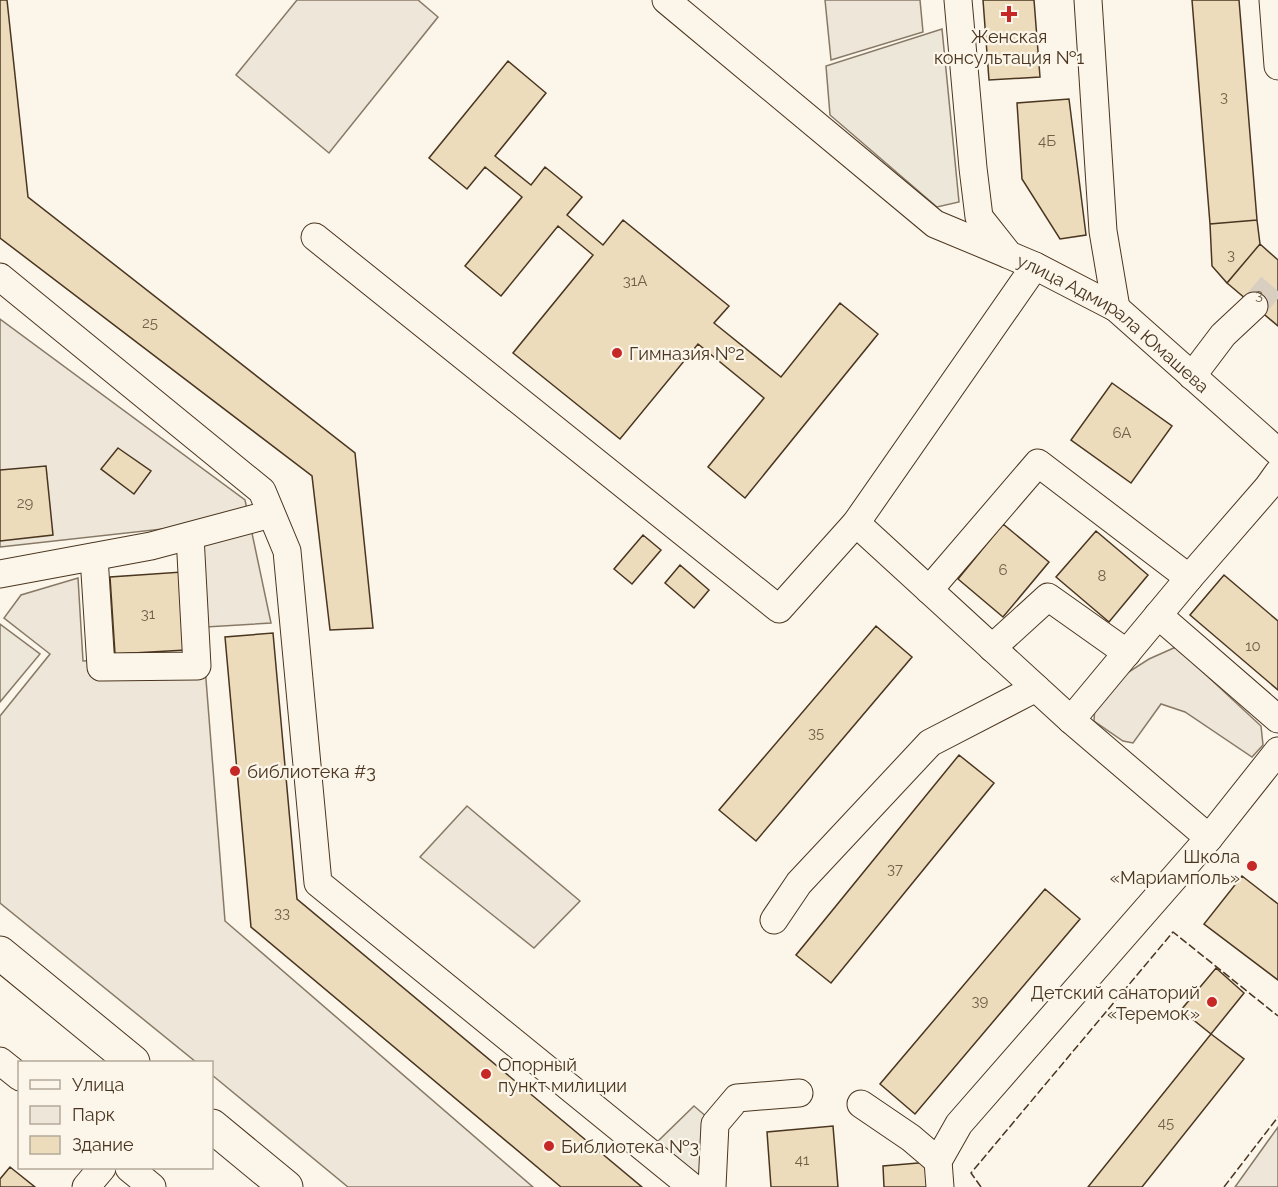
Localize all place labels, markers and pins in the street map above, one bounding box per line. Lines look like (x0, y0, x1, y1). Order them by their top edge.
marker: Женская консультация №1 (1000, 5, 1018, 23)
place label: Женская консультация №1 (934, 26, 1084, 68)
place label: Гимназия №2 (629, 343, 745, 364)
marker: Гимназия №2 (610, 346, 624, 360)
place label: библиотека #3 (247, 761, 376, 782)
marker: библиотека #3 (228, 764, 242, 778)
place label: Школа «Мариамполь» (1110, 846, 1240, 888)
marker: Школа «Мариамполь» (1245, 859, 1259, 873)
place label: Детский санаторий «Теремок» (1031, 982, 1200, 1024)
marker: Детский санаторий «Теремок» (1205, 995, 1219, 1009)
place label: Опорный пункт милиции (498, 1054, 627, 1096)
marker: Опорный пункт милиции (479, 1067, 493, 1081)
place label: Библиотека №3 (561, 1136, 699, 1157)
marker: Библиотека №3 (542, 1139, 556, 1153)

